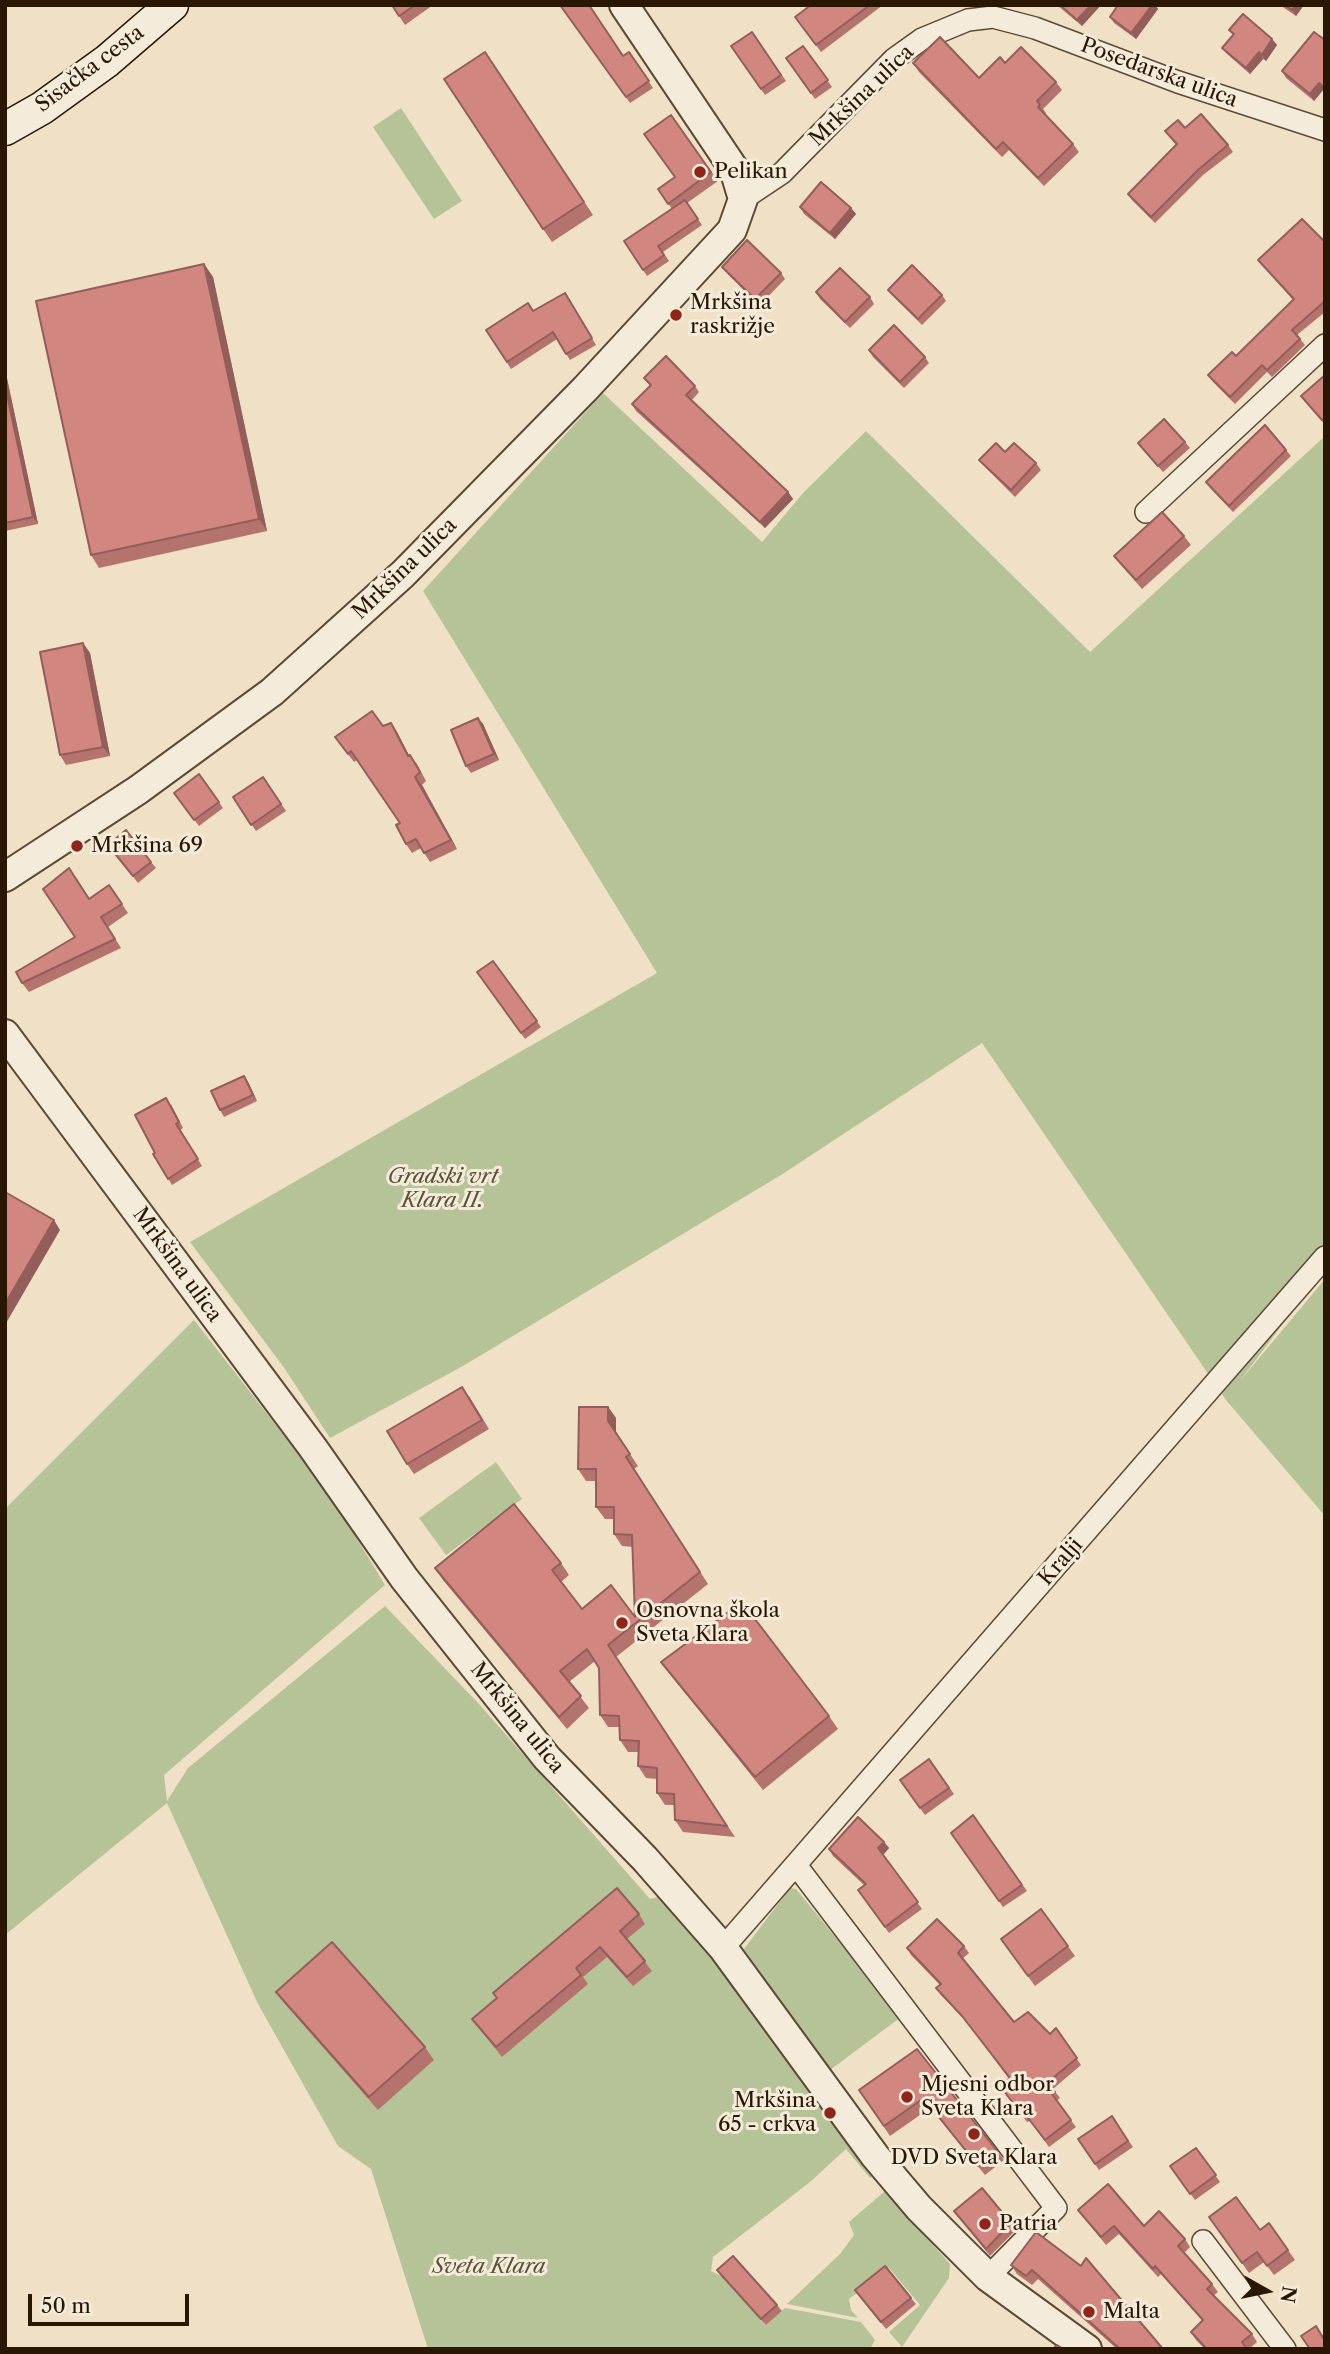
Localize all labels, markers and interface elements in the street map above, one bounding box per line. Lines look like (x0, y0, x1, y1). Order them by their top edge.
street label: Sisačka cesta (31, 20, 149, 118)
street label: Posedarska ulica (1077, 33, 1241, 113)
street label: Mrkšina ulica (805, 40, 919, 152)
place label: Pelikan (714, 159, 788, 185)
marker: Pelikan (692, 164, 708, 180)
place label: Mrkšina raskrižje (690, 290, 775, 340)
marker: Mrkšina raskrižje (668, 307, 684, 323)
street label: Mrkšina ulica (348, 513, 462, 625)
place label: Mrkšina 69 (91, 833, 203, 859)
marker: Mrkšina 69 (69, 838, 85, 854)
park label: Gradski vrt Klara II. (388, 1164, 498, 1214)
street label: Mrkšina ulica (127, 1203, 227, 1327)
street label: Kralji (1034, 1533, 1088, 1591)
place label: Osnovna škola Sveta Klara (636, 1598, 780, 1648)
marker: Osnovna škola Sveta Klara (614, 1615, 630, 1631)
street label: Mrkšina ulica (465, 1658, 569, 1778)
place label: Mjesni odbor Sveta Klara (921, 2072, 1054, 2122)
place label: Mrkšina 65 - crkva (718, 2088, 816, 2138)
marker: Mjesni odbor Sveta Klara (899, 2089, 915, 2105)
marker: Mrkšina 65 - crkva (822, 2105, 838, 2121)
marker: DVD Sveta Klara (966, 2126, 982, 2142)
place label: DVD Sveta Klara (891, 2145, 1057, 2171)
place label: Patria (999, 2211, 1057, 2237)
marker: Patria (977, 2216, 993, 2232)
park label: Sveta Klara (432, 2254, 546, 2280)
north arrow (1232, 2256, 1302, 2326)
scale bar (32, 2280, 192, 2324)
text: N (1276, 2284, 1301, 2304)
text: 50 m (41, 2293, 91, 2318)
place label: Malta (1103, 2299, 1160, 2325)
marker: Malta (1081, 2304, 1097, 2320)

